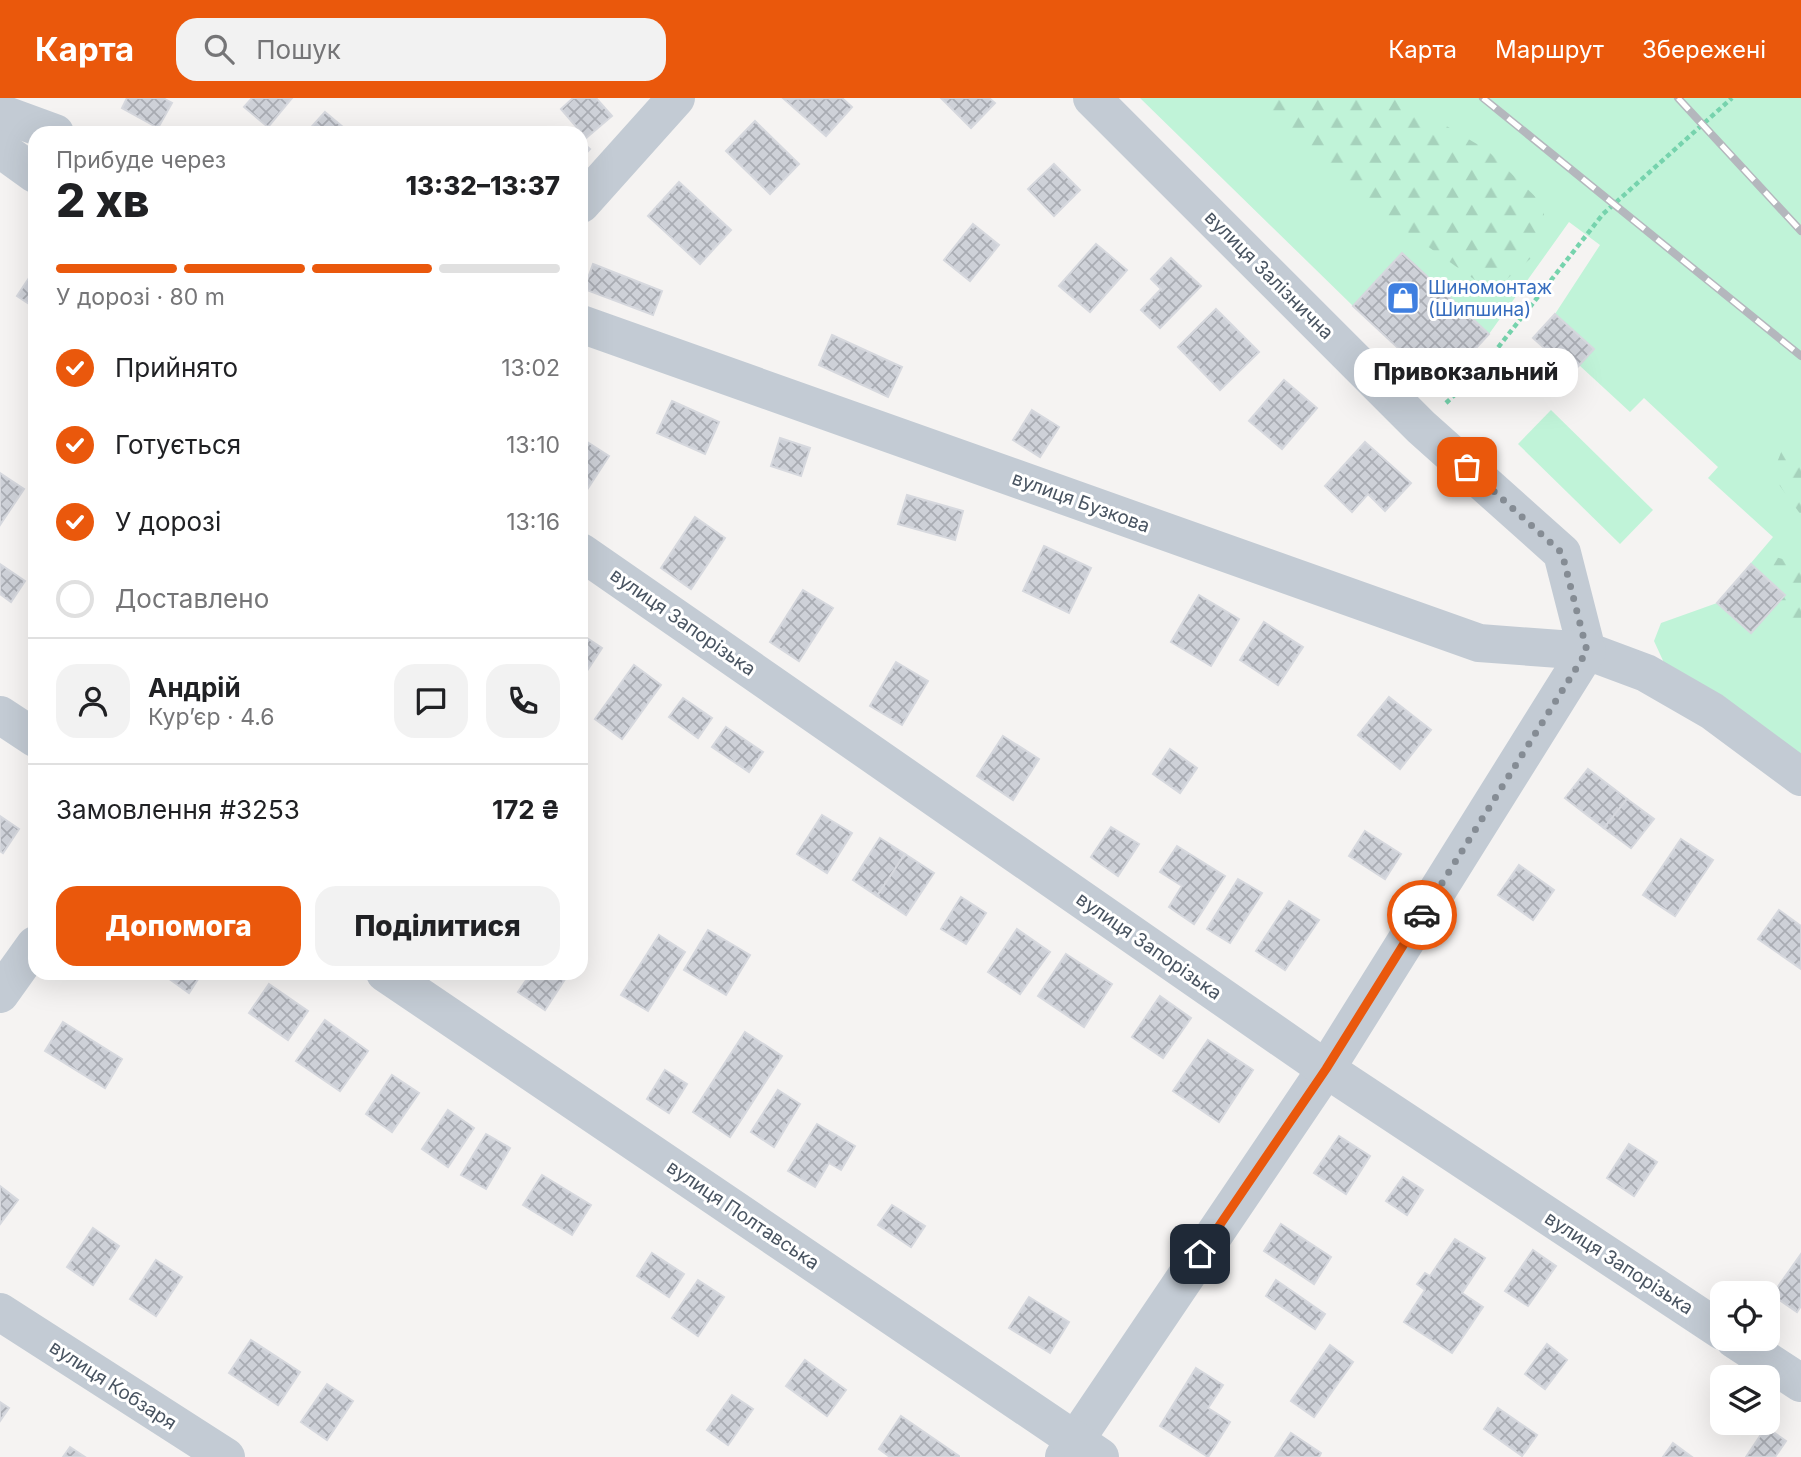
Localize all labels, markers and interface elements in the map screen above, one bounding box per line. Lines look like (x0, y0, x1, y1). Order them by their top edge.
search box (176, 18, 666, 81)
text: Карта (35, 29, 134, 69)
icon: search (200, 30, 238, 68)
text: Пошук (256, 34, 341, 65)
text: Карта (1388, 35, 1457, 64)
text: Маршрут (1495, 35, 1604, 64)
text: Збережені (1642, 35, 1766, 64)
text: Прибуде через (56, 146, 226, 174)
text: 13:32–13:37 (406, 170, 560, 201)
text: 2 хв (56, 172, 149, 228)
street label: вулиця Залізнична (1200, 206, 1338, 344)
place label: Шиномонтаж (Шипшина) (1428, 276, 1552, 321)
shop icon: Шиномонтаж (Шипшина) (1384, 279, 1422, 317)
text: У дорозі · 80 m (56, 283, 225, 311)
callout: Привокзальний (1355, 348, 1579, 397)
icon: check (56, 349, 94, 387)
text: Прийнято (115, 352, 238, 383)
text: 13:02 (501, 354, 560, 382)
text: Привокзальний (1374, 358, 1558, 386)
icon: check (56, 426, 94, 464)
text: Готується (115, 429, 241, 460)
text: 13:10 (506, 431, 560, 459)
pin (1437, 437, 1497, 497)
icon: bag (1448, 448, 1486, 486)
street label: вулиця Бузкова (1009, 466, 1153, 538)
icon: check (56, 503, 94, 541)
text: У дорозі (115, 506, 221, 537)
text: 13:16 (506, 508, 560, 536)
street label: вулиця Запорізька (606, 563, 760, 681)
text: Доставлено (115, 583, 269, 614)
button: person (56, 664, 130, 738)
button: chat (394, 664, 468, 738)
button: phone (486, 664, 560, 738)
text: Андрій (148, 672, 241, 703)
text: Кур’єр · 4.6 (148, 703, 275, 731)
text: Замовлення #3253 (56, 794, 300, 825)
text: 172 ₴ (492, 794, 560, 825)
courier (1387, 880, 1457, 950)
button: Допомога (56, 886, 301, 966)
button: Поділитися (315, 886, 560, 966)
street label: вулиця Запорізька (1072, 887, 1226, 1005)
icon: car (1403, 896, 1441, 934)
street label: вулиця Полтавська (662, 1155, 824, 1275)
street label: вулиця Запорізька (1541, 1206, 1697, 1320)
pin (1170, 1224, 1230, 1284)
icon: home (1181, 1235, 1219, 1273)
map controls (1710, 1281, 1780, 1435)
button: locate (1710, 1281, 1780, 1351)
street label: вулиця Кобзаря (45, 1335, 181, 1435)
button: layers (1710, 1365, 1780, 1435)

